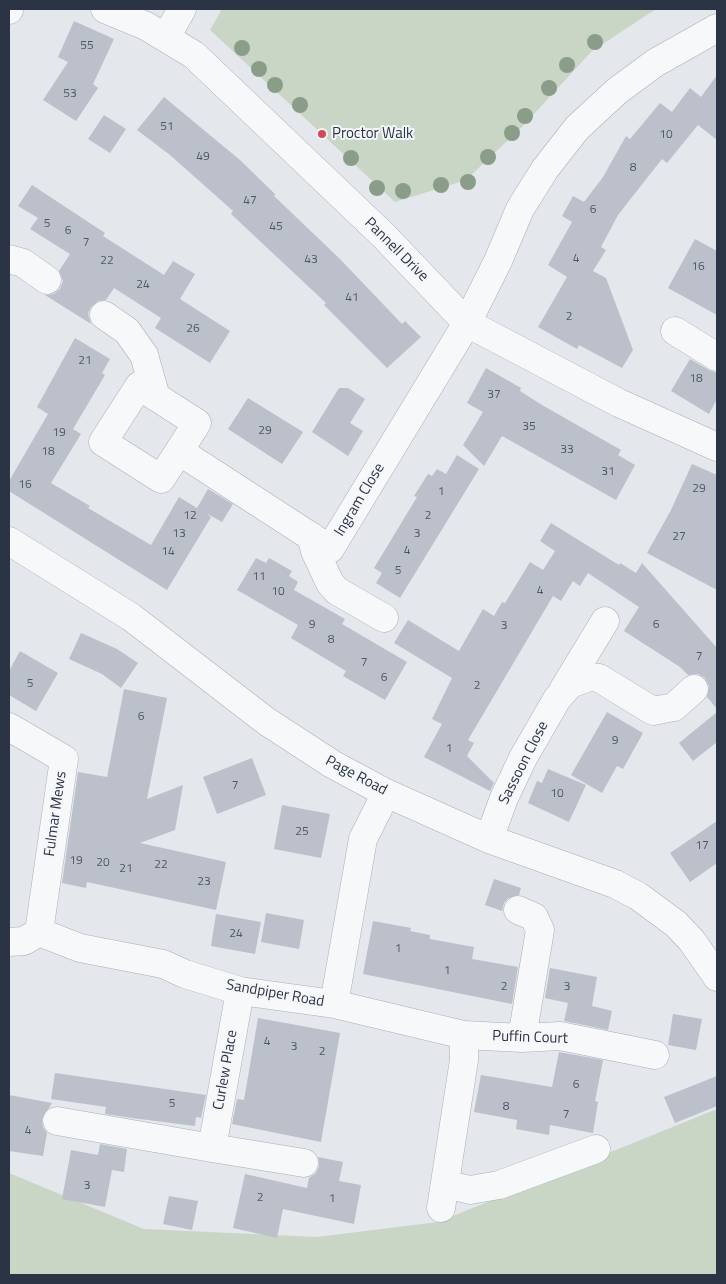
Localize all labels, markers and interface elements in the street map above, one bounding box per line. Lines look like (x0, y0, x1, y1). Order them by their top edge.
house number: 55 (80, 39, 94, 53)
house number: 53 (63, 87, 77, 101)
house number: 51 (160, 120, 174, 134)
place label: Proctor Walk (332, 125, 413, 143)
marker: Proctor Walk (316, 128, 328, 140)
house number: 10 (659, 128, 673, 142)
house number: 49 (196, 150, 210, 164)
house number: 8 (630, 161, 636, 175)
house number: 47 (243, 194, 257, 208)
house number: 6 (590, 203, 596, 217)
street label: Pannell Drive (360, 214, 432, 286)
house number: 5 (44, 217, 50, 231)
house number: 45 (269, 220, 283, 234)
house number: 6 (65, 224, 71, 238)
house number: 7 (83, 236, 89, 250)
house number: 4 (573, 252, 579, 266)
house number: 43 (304, 253, 318, 267)
house number: 22 (100, 254, 114, 268)
house number: 16 (691, 260, 705, 274)
house number: 24 (136, 278, 150, 292)
house number: 41 (345, 291, 359, 305)
house number: 2 (566, 310, 572, 324)
house number: 26 (186, 322, 200, 336)
house number: 21 (78, 354, 92, 368)
house number: 18 (689, 372, 703, 386)
house number: 37 (487, 388, 501, 402)
house number: 35 (522, 420, 536, 434)
house number: 29 (258, 424, 272, 438)
house number: 19 (52, 426, 66, 440)
house number: 33 (560, 443, 574, 457)
house number: 18 (41, 445, 55, 459)
street label: Ingram Close (331, 460, 389, 540)
house number: 31 (601, 465, 615, 479)
house number: 16 (18, 478, 32, 492)
house number: 29 (692, 482, 706, 496)
house number: 1 (438, 485, 444, 499)
house number: 12 (183, 509, 197, 523)
house number: 2 (425, 509, 431, 523)
house number: 13 (172, 527, 186, 541)
house number: 3 (414, 527, 420, 541)
house number: 27 (672, 530, 686, 544)
house number: 4 (404, 544, 410, 558)
house number: 14 (161, 545, 175, 559)
house number: 5 (395, 564, 401, 578)
house number: 11 (252, 570, 266, 584)
house number: 4 (537, 584, 543, 598)
house number: 10 (271, 585, 285, 599)
house number: 9 (309, 618, 315, 632)
house number: 6 (653, 618, 659, 632)
house number: 3 (501, 619, 507, 633)
house number: 8 (328, 633, 334, 647)
house number: 7 (696, 650, 702, 664)
house number: 7 (361, 656, 367, 670)
house number: 6 (381, 671, 387, 685)
house number: 5 (27, 677, 33, 691)
house number: 2 (474, 679, 480, 693)
house number: 6 (138, 710, 144, 724)
street label: Sassoon Close (495, 718, 553, 808)
house number: 9 (612, 734, 618, 748)
house number: 1 (446, 742, 452, 756)
street label: Page Road (322, 752, 390, 800)
street label: Fulmar Mews (41, 770, 71, 858)
house number: 7 (232, 779, 238, 793)
house number: 10 (550, 787, 564, 801)
house number: 25 (295, 825, 309, 839)
house number: 17 (695, 839, 709, 853)
house number: 19 (69, 854, 83, 868)
house number: 20 (96, 856, 110, 870)
house number: 22 (154, 858, 168, 872)
house number: 21 (119, 862, 133, 876)
house number: 23 (197, 875, 211, 889)
house number: 24 (229, 927, 243, 941)
house number: 1 (395, 942, 401, 956)
house number: 1 (444, 964, 450, 978)
street label: Sandpiper Road (225, 977, 325, 1011)
house number: 2 (501, 980, 507, 994)
house number: 3 (564, 980, 570, 994)
street label: Puffin Court (492, 1028, 568, 1048)
street label: Curlew Place (210, 1029, 242, 1111)
house number: 4 (264, 1035, 270, 1049)
house number: 3 (291, 1040, 297, 1054)
house number: 2 (319, 1045, 325, 1059)
house number: 6 (573, 1078, 579, 1092)
house number: 5 (169, 1097, 175, 1111)
house number: 8 (503, 1100, 509, 1114)
house number: 7 (563, 1108, 569, 1122)
house number: 4 (25, 1124, 31, 1138)
house number: 3 (84, 1179, 90, 1193)
house number: 2 (257, 1191, 263, 1205)
house number: 1 (329, 1192, 335, 1206)

